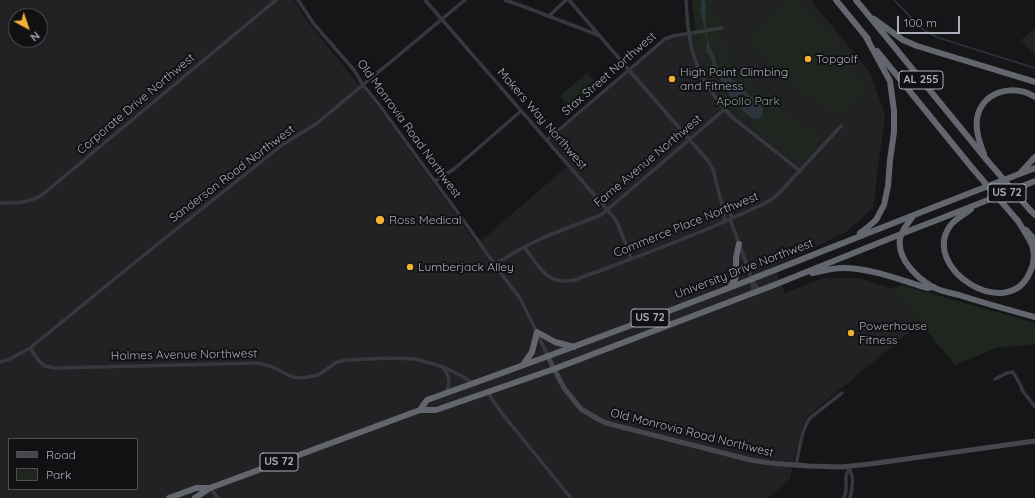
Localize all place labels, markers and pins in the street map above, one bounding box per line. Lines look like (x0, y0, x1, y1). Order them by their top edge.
place label: Topgolf (816, 52, 858, 66)
marker: Topgolf (803, 54, 813, 64)
place label: High Point Climbing and Fitness (680, 65, 788, 93)
marker: High Point Climbing and Fitness (667, 74, 677, 84)
place label: Ross Medical (389, 213, 462, 227)
marker: Ross Medical (374, 214, 386, 226)
place label: Lumberjack Alley (418, 260, 514, 274)
marker: Lumberjack Alley (405, 262, 415, 272)
place label: Powerhouse Fitness (859, 319, 927, 347)
marker: Powerhouse Fitness (846, 328, 856, 338)

